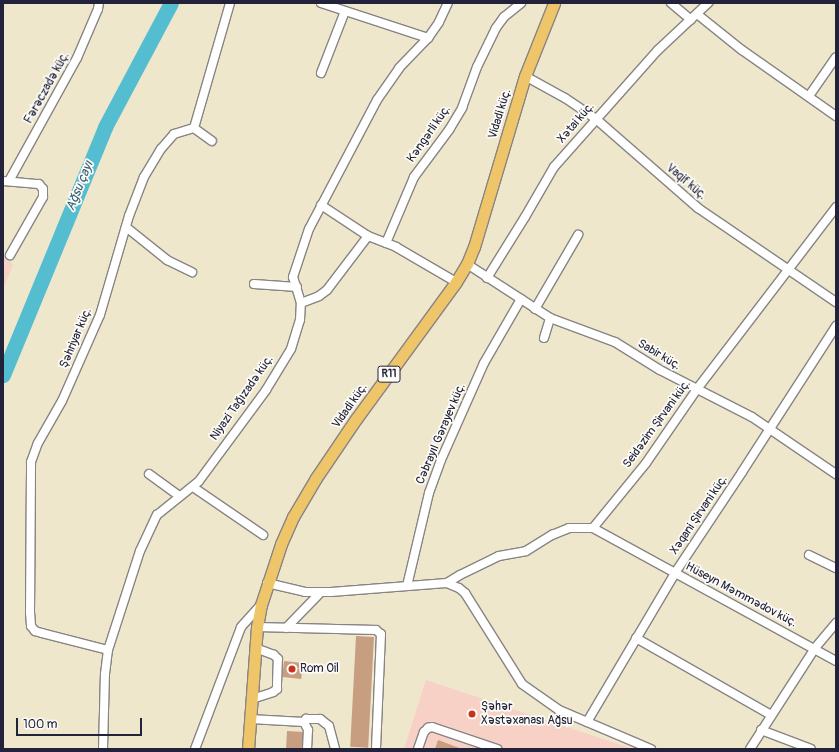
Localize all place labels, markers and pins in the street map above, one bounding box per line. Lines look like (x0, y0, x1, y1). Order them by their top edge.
place label: Rom Oil (300, 662, 339, 676)
marker: Rom Oil (287, 664, 297, 674)
place label: Şəhər Xəstəxanası Ağsu (481, 700, 572, 728)
marker: Şəhər Xəstəxanası Ağsu (466, 708, 478, 720)

